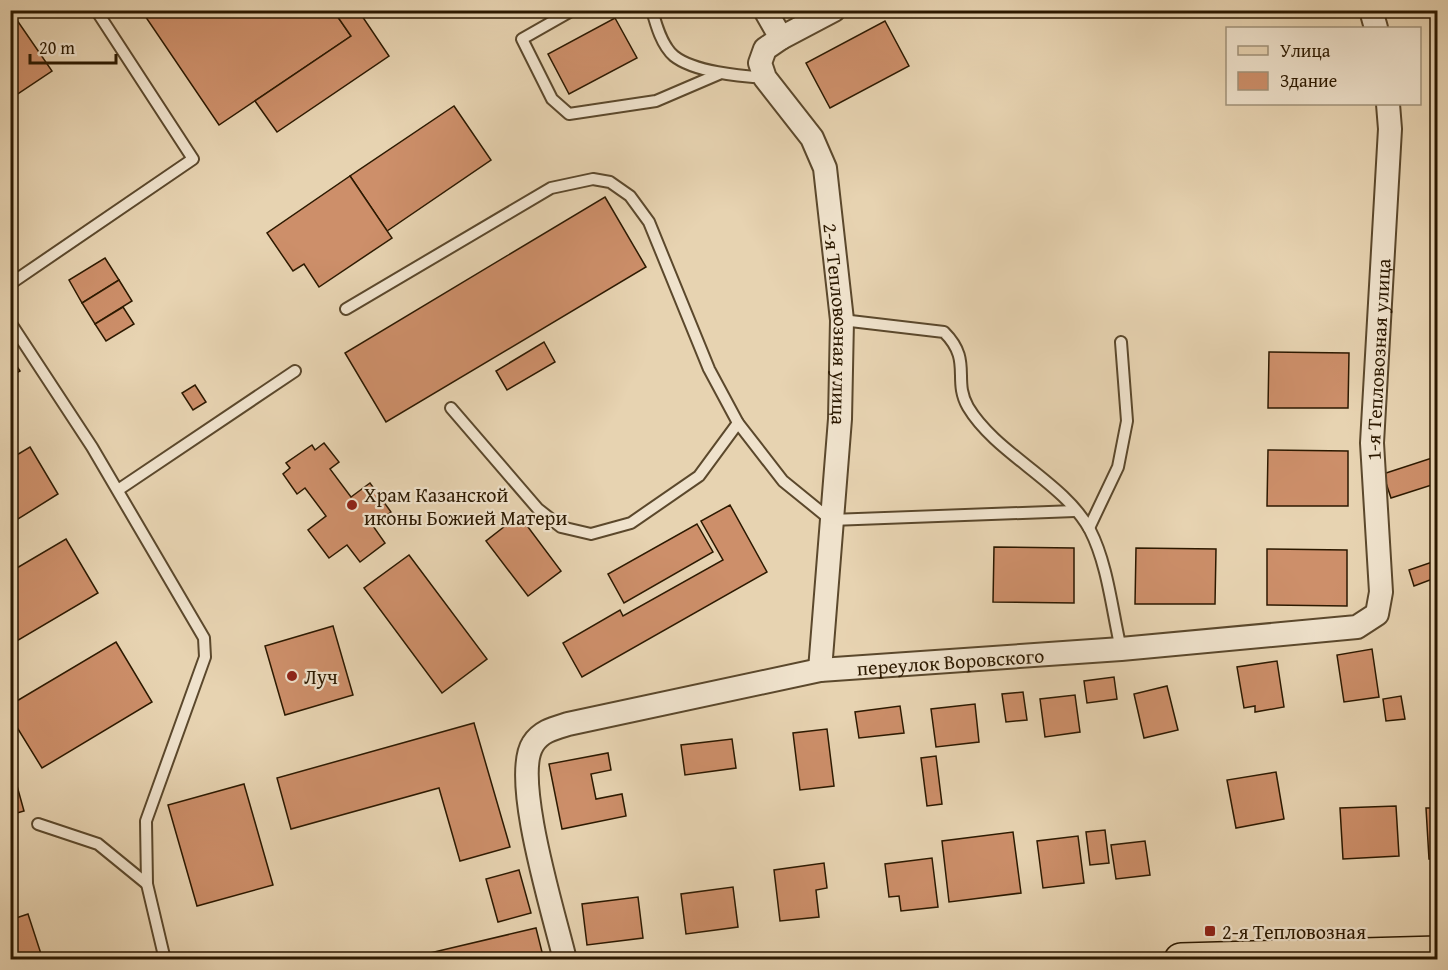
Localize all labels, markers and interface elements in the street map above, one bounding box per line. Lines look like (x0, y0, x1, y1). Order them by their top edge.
scale bar (30, 27, 116, 65)
legend (1226, 27, 1421, 105)
text: 20 m (39, 34, 75, 61)
text: Улица (1280, 37, 1331, 64)
text: Здание (1280, 67, 1337, 94)
street label: 2-я Тепловозная улица (817, 222, 857, 427)
street label: 1-я Тепловозная улица (1357, 257, 1397, 462)
place label: Храм Казанской иконы Божией Матери (364, 480, 567, 532)
marker: Храм Казанской иконы Божией Матери (345, 498, 359, 512)
street label: переулок Воровского (856, 640, 1045, 682)
place label: Луч (304, 662, 338, 691)
marker: Луч (285, 669, 299, 683)
place label: 2-я Тепловозная (1222, 917, 1366, 946)
marker: 2-я Тепловозная (1203, 924, 1217, 938)

